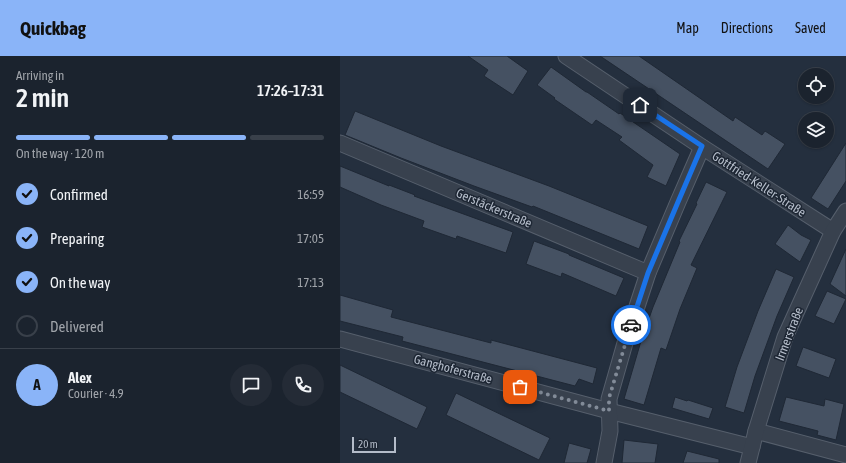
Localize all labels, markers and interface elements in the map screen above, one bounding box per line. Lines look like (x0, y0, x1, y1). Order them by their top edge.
text: Quickbag (20, 17, 86, 39)
text: Map (676, 20, 699, 36)
text: Directions (721, 20, 773, 36)
text: Saved (795, 20, 826, 36)
text: Arriving in (16, 68, 64, 83)
map controls (798, 68, 834, 148)
button: locate (798, 68, 834, 104)
text: 17:26–17:31 (257, 82, 324, 99)
text: 2 min (16, 83, 69, 113)
pin (623, 88, 657, 122)
icon: home (629, 94, 651, 116)
button: layers (798, 112, 834, 148)
text: On the way · 120 m (16, 146, 104, 161)
street label: Gottfried-Keller-Straße (709, 148, 809, 220)
icon: check (16, 183, 38, 205)
street label: Gerstäckerstraße (454, 185, 534, 231)
text: Confirmed (50, 186, 108, 203)
text: 16:59 (297, 187, 324, 202)
icon: check (16, 227, 38, 249)
text: Preparing (50, 230, 104, 247)
text: 17:05 (297, 231, 324, 246)
icon: check (16, 271, 38, 293)
text: On the way (50, 274, 111, 291)
text: 17:13 (297, 275, 324, 290)
courier (611, 305, 651, 345)
street label: Irmerstraße (772, 305, 806, 363)
icon: car (620, 314, 642, 336)
text: Delivered (50, 318, 104, 335)
street label: Ganghoferstraße (412, 351, 494, 387)
button: chat (230, 364, 272, 406)
button: phone (282, 364, 324, 406)
text: Alex (68, 369, 92, 386)
pin (503, 370, 537, 404)
text: A (33, 376, 41, 393)
icon: bag (509, 376, 531, 398)
text: Courier · 4.9 (68, 386, 124, 401)
scale bar (352, 435, 396, 454)
text: 20 m (358, 438, 378, 450)

